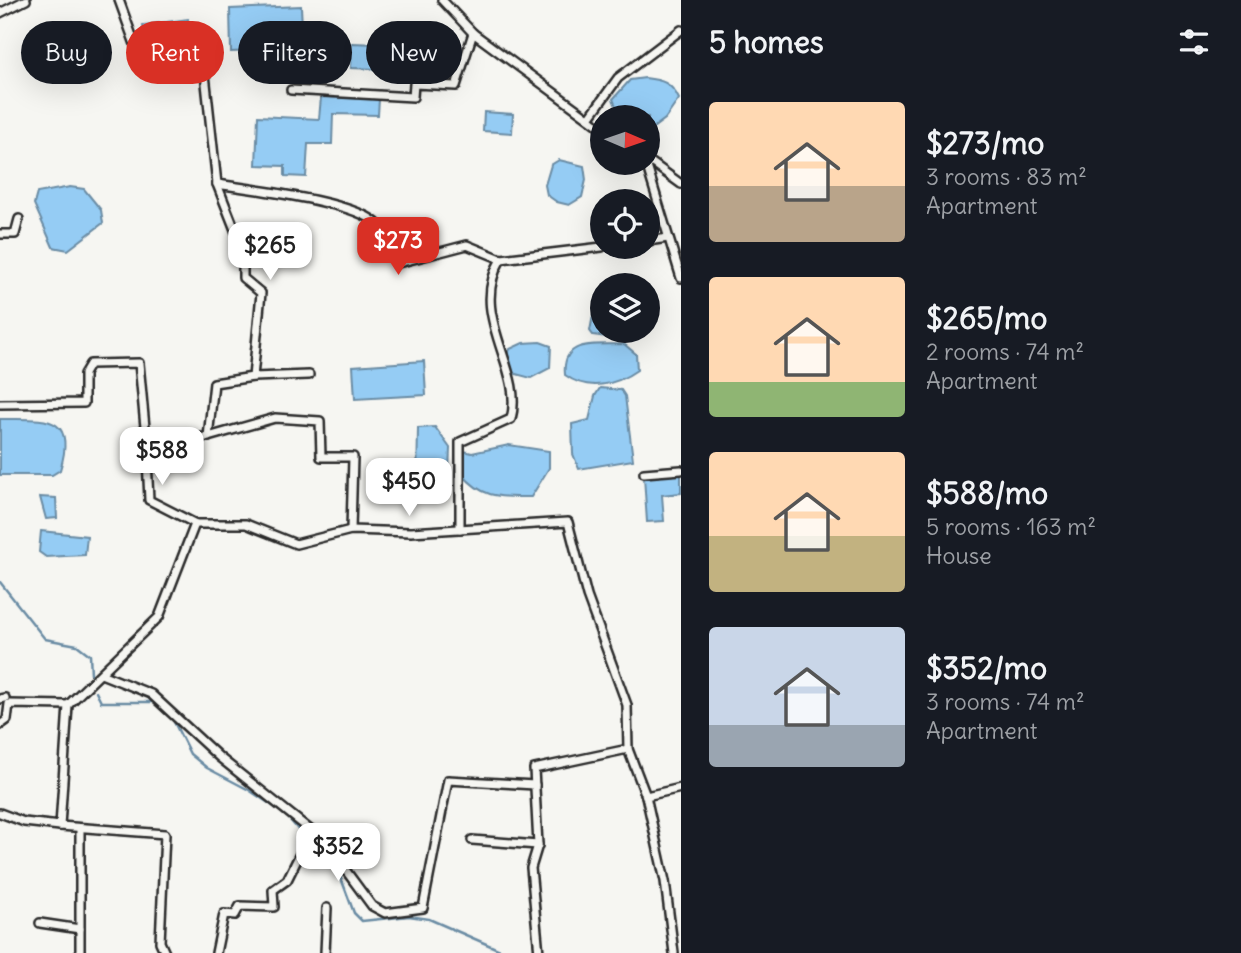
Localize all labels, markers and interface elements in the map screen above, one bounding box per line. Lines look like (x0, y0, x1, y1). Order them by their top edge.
chip: Buy (21, 21, 112, 84)
chip: Rent (126, 21, 224, 84)
chip: Filters (238, 21, 352, 84)
chip: New (366, 21, 462, 84)
text: 5 homes (709, 23, 824, 61)
icon: filters (1175, 23, 1213, 61)
north arrow (590, 105, 660, 175)
map controls (590, 105, 660, 343)
text: $273/mo (926, 124, 1044, 162)
icon: home (765, 130, 849, 214)
text: 3 rooms · 83 m² (926, 162, 1087, 191)
button: locate (590, 189, 660, 259)
text: Apartment (926, 191, 1038, 220)
pin: $273 (357, 218, 439, 277)
pin: $265 (229, 222, 311, 282)
text: $273 (373, 225, 423, 254)
text: $265 (244, 230, 296, 259)
button: layers (590, 273, 660, 343)
text: $265/mo (926, 299, 1047, 337)
icon: home (765, 305, 849, 389)
text: 2 rooms · 74 m² (926, 337, 1084, 366)
text: Apartment (926, 366, 1038, 395)
pin: $588 (121, 428, 203, 487)
text: $588 (136, 435, 188, 464)
pin: $450 (368, 458, 450, 518)
text: $450 (382, 466, 436, 495)
text: $588/mo (926, 474, 1048, 512)
icon: home (765, 480, 849, 564)
text: 5 rooms · 163 m² (926, 512, 1096, 541)
text: House (926, 541, 992, 570)
text: $352/mo (926, 649, 1047, 687)
icon: home (765, 655, 849, 739)
text: 3 rooms · 74 m² (926, 687, 1085, 716)
text: Apartment (926, 716, 1038, 745)
pin: $352 (297, 824, 379, 883)
text: $352 (312, 831, 364, 860)

